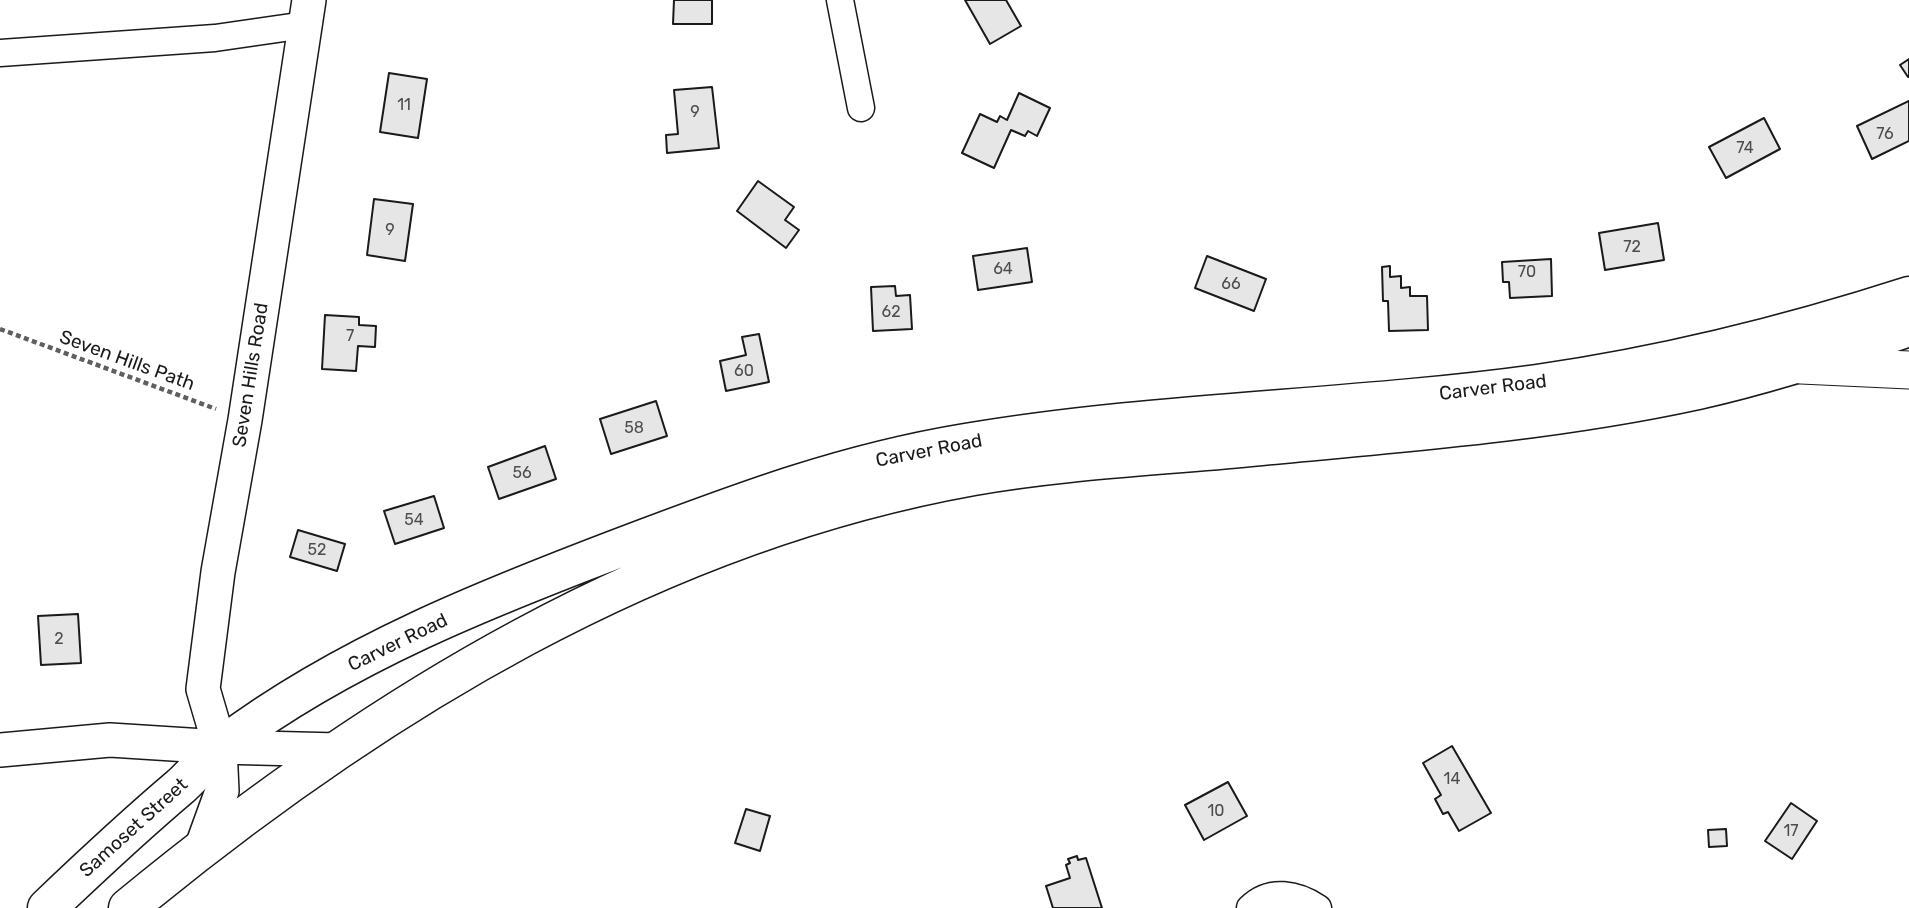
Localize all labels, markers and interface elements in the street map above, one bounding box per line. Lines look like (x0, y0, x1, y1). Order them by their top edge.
house number: 11 (397, 95, 411, 115)
house number: 9 (690, 102, 700, 122)
house number: 76 (1876, 124, 1894, 144)
house number: 74 (1736, 138, 1754, 158)
house number: 9 (385, 220, 395, 240)
house number: 72 (1623, 237, 1641, 257)
house number: 64 (993, 259, 1013, 279)
house number: 70 (1518, 262, 1536, 282)
house number: 66 (1221, 274, 1241, 294)
street label: Seven Hills Road (228, 301, 274, 449)
house number: 62 (881, 302, 901, 322)
street label: Seven Hills Path (56, 326, 198, 396)
house number: 7 (346, 326, 354, 346)
house number: 60 (734, 361, 754, 381)
street label: Carver Road (1438, 370, 1548, 406)
house number: 58 (624, 418, 644, 438)
street label: Carver Road (874, 429, 984, 473)
house number: 56 (512, 463, 532, 483)
house number: 54 (404, 510, 424, 530)
house number: 52 (308, 540, 326, 560)
street label: Carver Road (344, 609, 452, 677)
house number: 2 (54, 629, 64, 649)
house number: 14 (1444, 769, 1460, 789)
street label: Samoset Street (75, 774, 193, 882)
house number: 10 (1207, 801, 1225, 821)
house number: 17 (1783, 821, 1799, 841)

